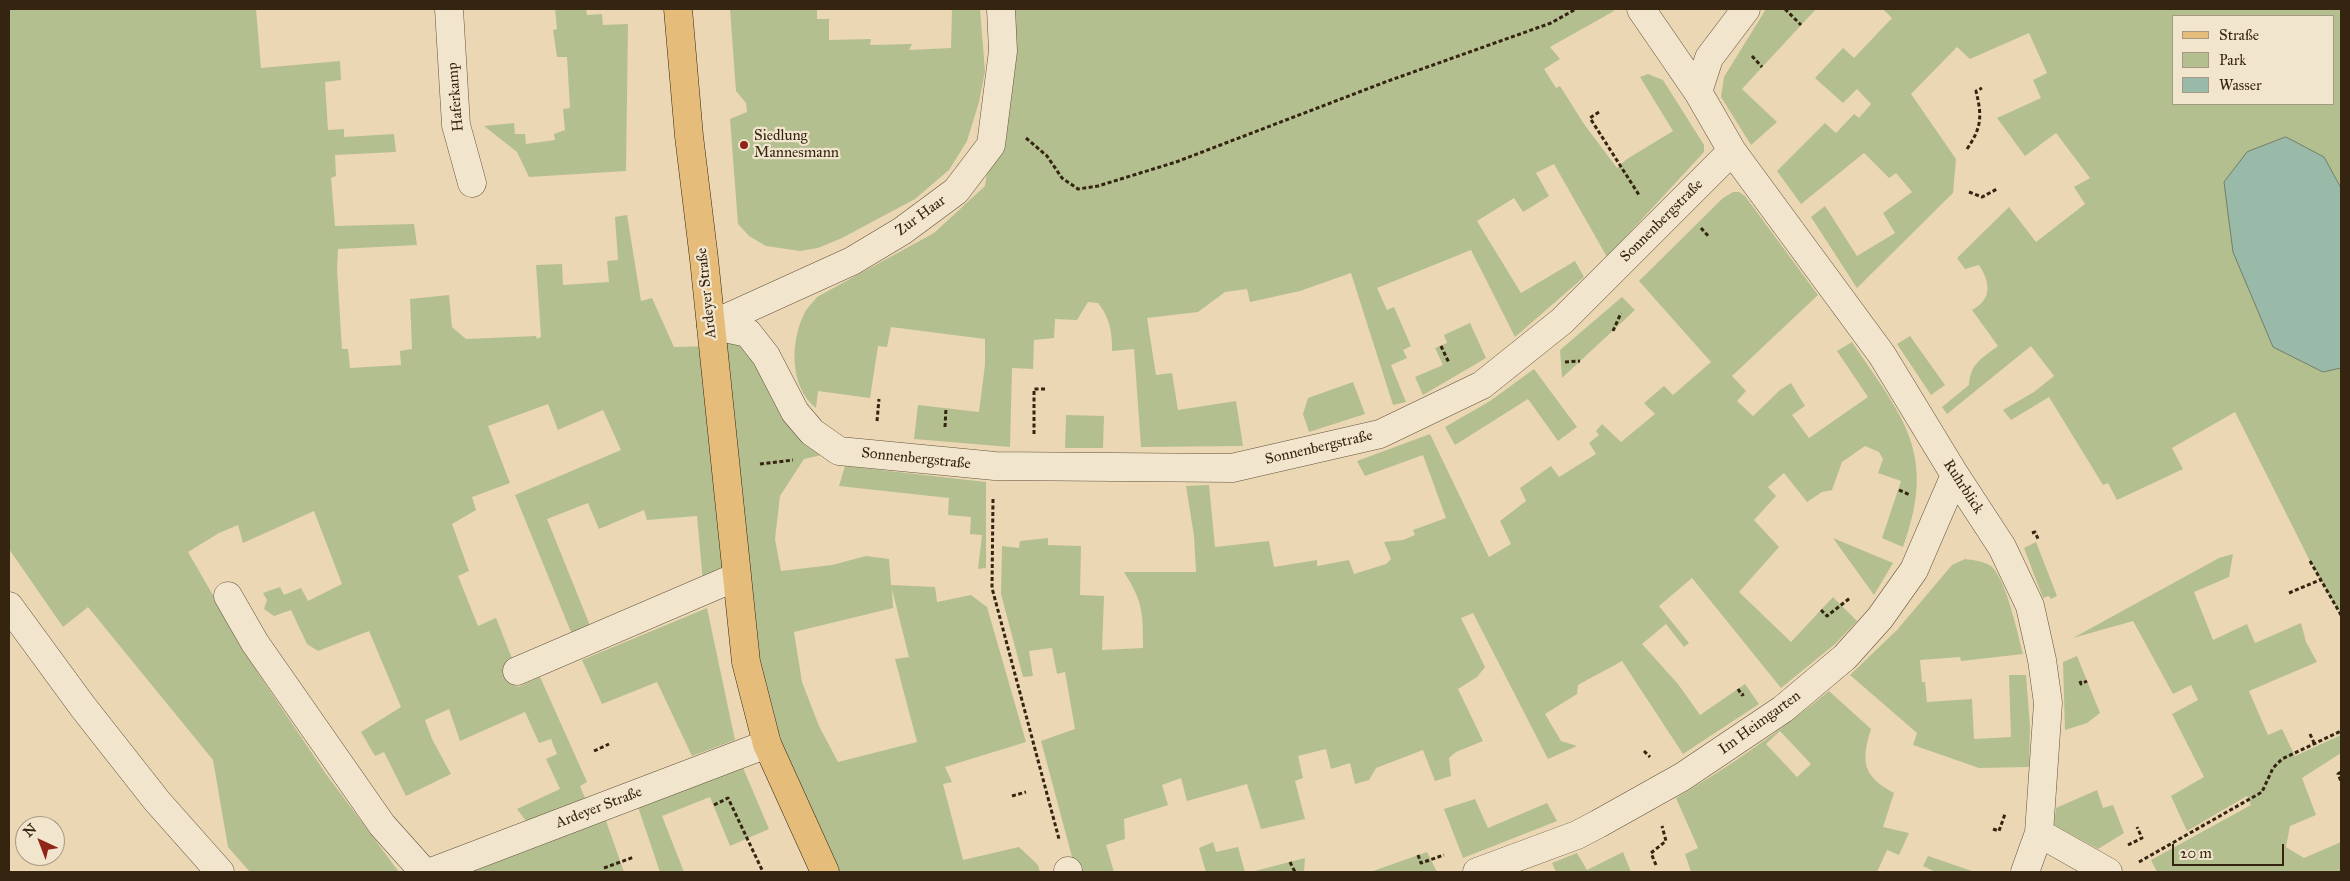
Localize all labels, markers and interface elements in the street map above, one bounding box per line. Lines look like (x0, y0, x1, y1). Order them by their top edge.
legend (2172, 15, 2335, 105)
text: Straße (2219, 26, 2259, 44)
text: Park (2219, 51, 2246, 69)
street label: Haferkamp (444, 62, 468, 132)
text: Wasser (2219, 76, 2262, 94)
place label: Siedlung Mannesmann (754, 127, 839, 162)
marker: Siedlung Mannesmann (738, 139, 750, 151)
street label: Sonnenbergstraße (1617, 176, 1707, 266)
street label: Zur Haar (892, 192, 950, 240)
street label: Ardeyer Straße (693, 247, 721, 339)
street label: Sonnenbergstraße (1264, 427, 1374, 469)
street label: Sonnenbergstraße (860, 444, 972, 474)
street label: Ruhrblick (1939, 457, 1987, 517)
street label: Im Heimgarten (1716, 687, 1804, 759)
street label: Ardeyer Straße (553, 783, 645, 833)
north arrow (15, 816, 65, 866)
text: N (20, 820, 40, 841)
scale bar (2175, 834, 2288, 866)
text: 20 m (2180, 844, 2212, 862)

